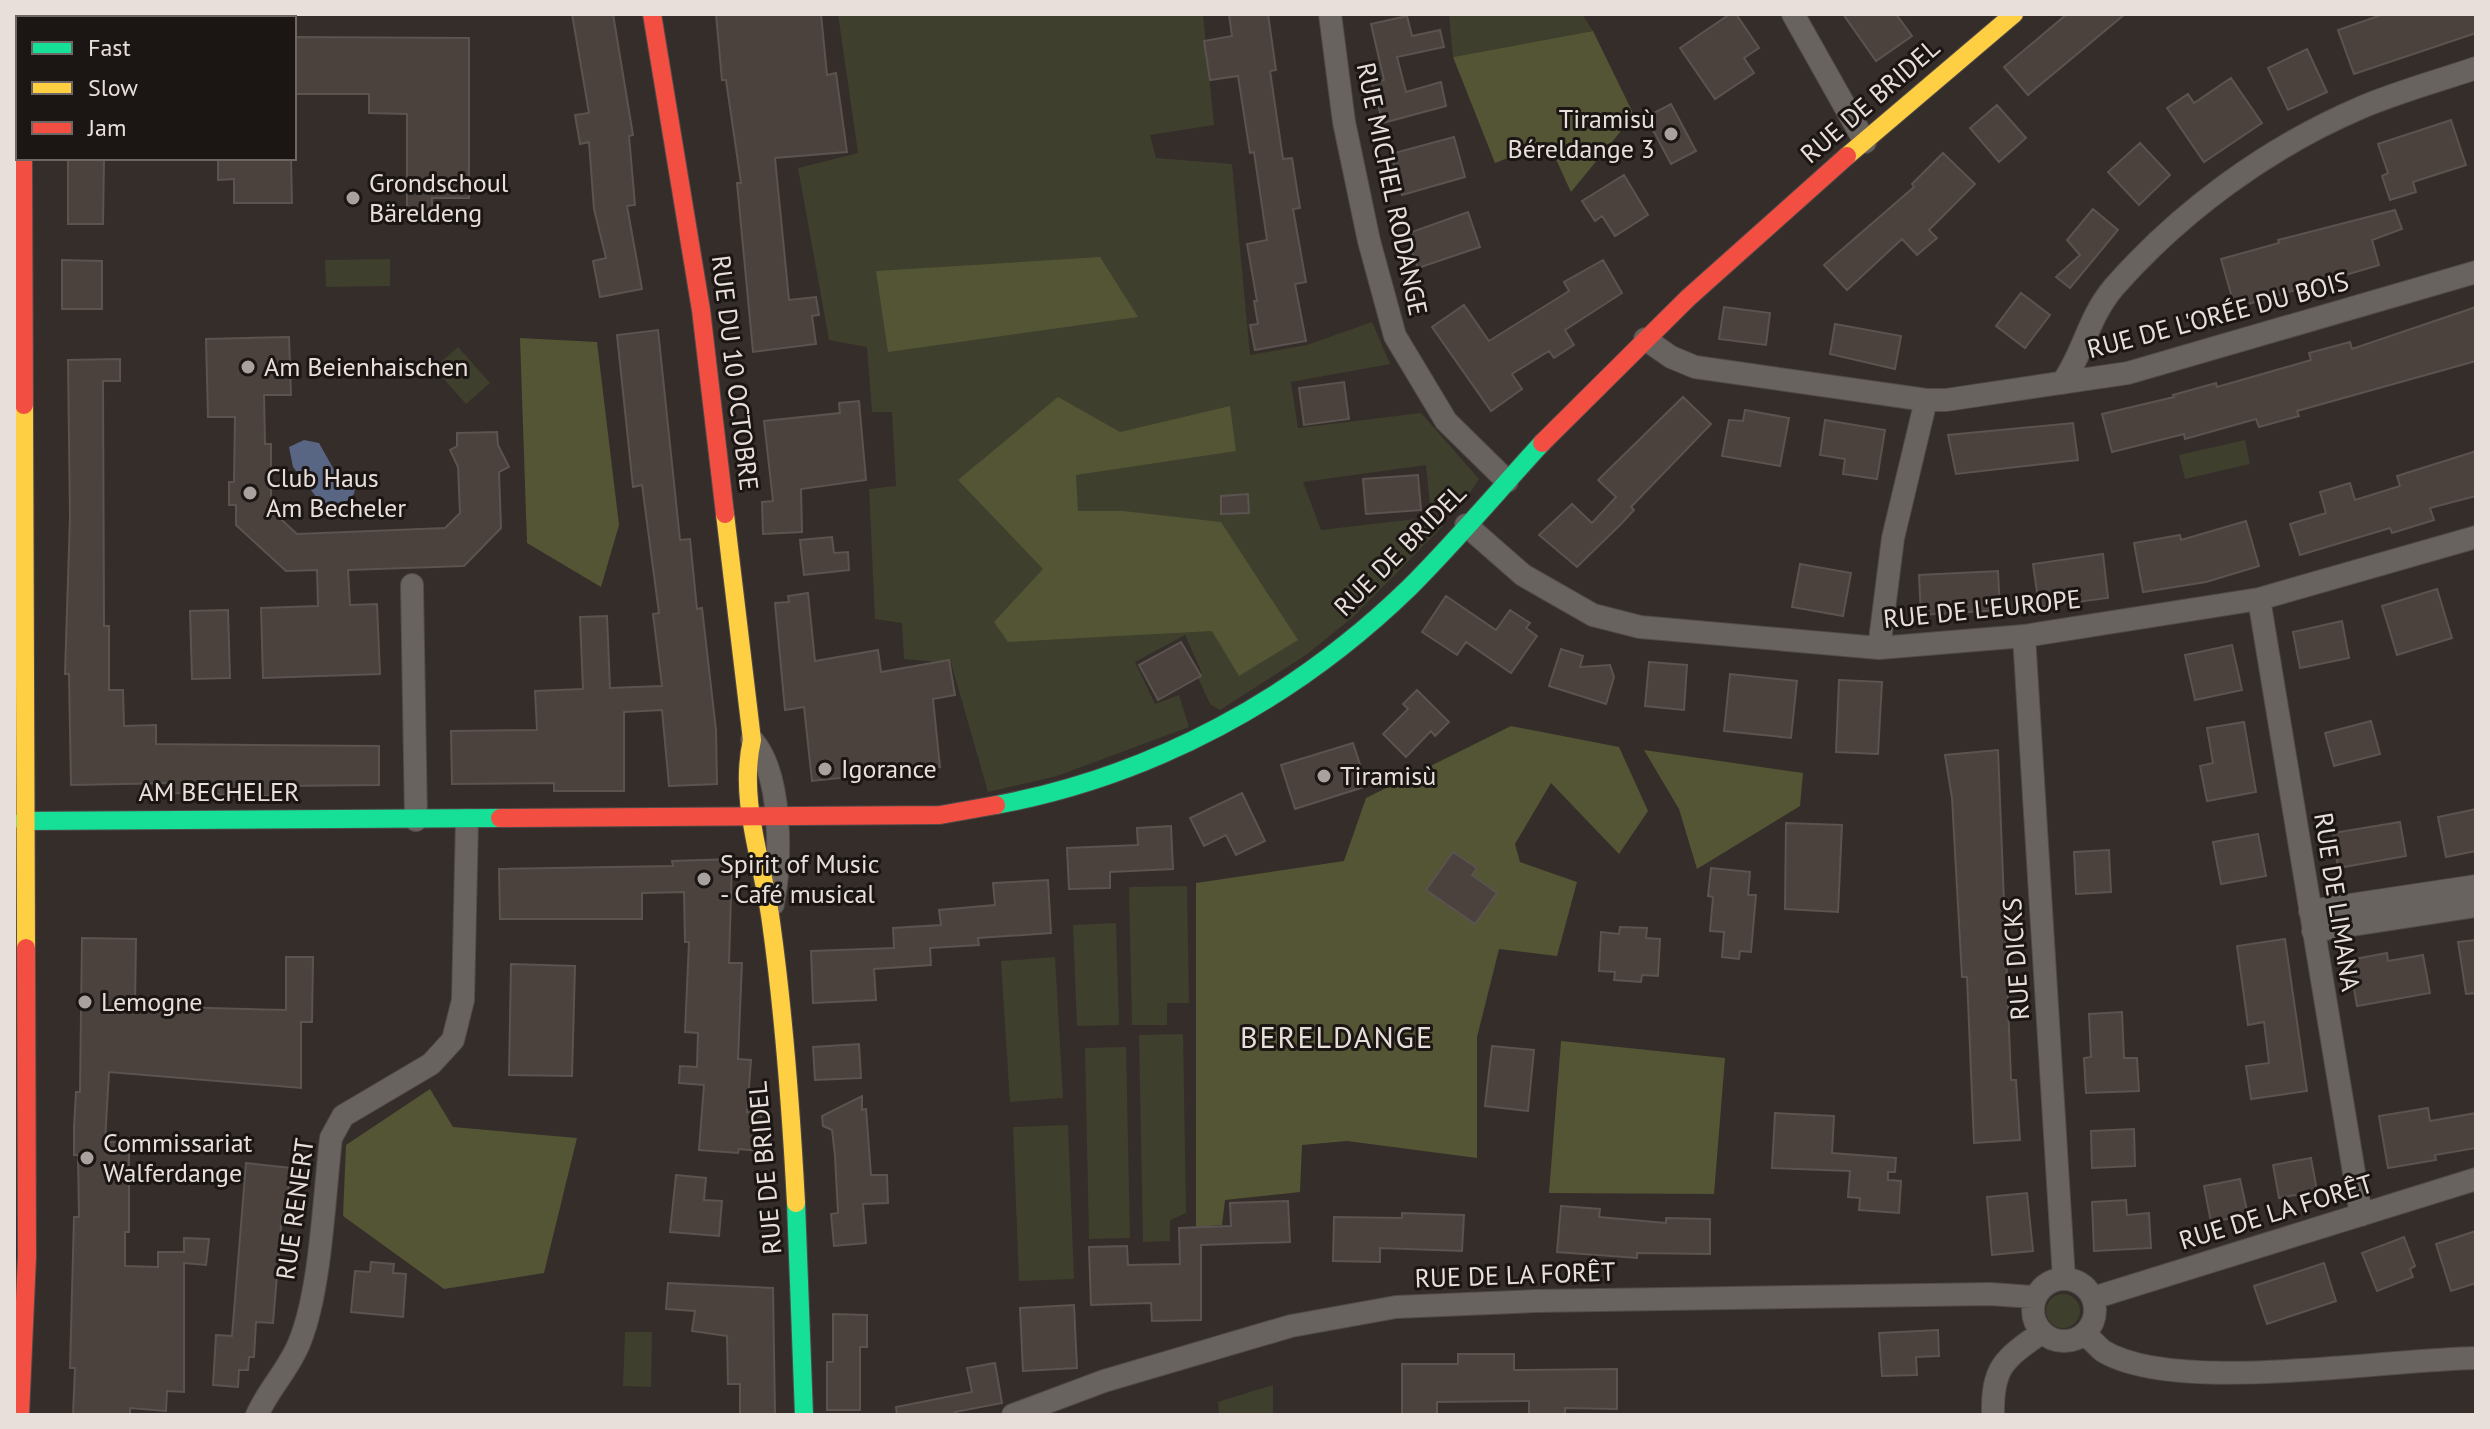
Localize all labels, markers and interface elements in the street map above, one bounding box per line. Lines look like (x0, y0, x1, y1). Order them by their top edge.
legend (16, 16, 296, 160)
street label: RUE DE BRIDEL (1793, 31, 1946, 170)
text: Fast (88, 32, 131, 63)
street label: RUE MICHEL RODANGE (1350, 59, 1435, 319)
text: Slow (88, 72, 138, 103)
place label: Tiramisù Béreldange 3 (1508, 102, 1655, 165)
text: Jam (87, 112, 126, 143)
marker: Tiramisù Béreldange 3 (1662, 125, 1680, 143)
place label: Grondschoul Bäreldeng (369, 166, 509, 229)
marker: Grondschoul Bäreldeng (344, 189, 362, 207)
street label: RUE DU 10 OCTOBRE (705, 253, 766, 493)
street label: RUE DE L'ORÉE DU BOIS (2084, 264, 2352, 365)
place label: Am Beienhaischen (264, 350, 468, 383)
marker: Am Beienhaischen (239, 358, 257, 376)
place label: Club Haus Am Becheler (266, 461, 406, 524)
street label: RUE DE BRIDEL (1327, 477, 1473, 623)
marker: Club Haus Am Becheler (241, 484, 259, 502)
street label: RUE DE L'EUROPE (1881, 582, 2082, 635)
place label: Igorance (841, 752, 937, 785)
place label: Tiramisù (1340, 759, 1436, 792)
marker: Igorance (816, 760, 834, 778)
marker: Tiramisù (1315, 767, 1333, 785)
street label: AM BECHELER (139, 775, 299, 808)
street label: RUE DE LIMANA (2307, 810, 2368, 994)
place label: Spirit of Music - Café musical (720, 847, 879, 910)
marker: Spirit of Music - Café musical (695, 870, 713, 888)
street label: RUE DICKS (1995, 897, 2036, 1021)
place label: Lemogne (101, 985, 203, 1018)
marker: Lemogne (76, 993, 94, 1011)
district label: BERELDANGE (1240, 1017, 1434, 1056)
street label: RUE DE BRIDEL (740, 1080, 789, 1256)
place label: Commissariat Walferdange (103, 1126, 253, 1189)
street label: RUE RENERT (268, 1136, 321, 1282)
marker: Commissariat Walferdange (78, 1149, 96, 1167)
street label: RUE DE LA FORÊT (2175, 1166, 2377, 1257)
street label: RUE DE LA FORÊT (1414, 1255, 1616, 1294)

